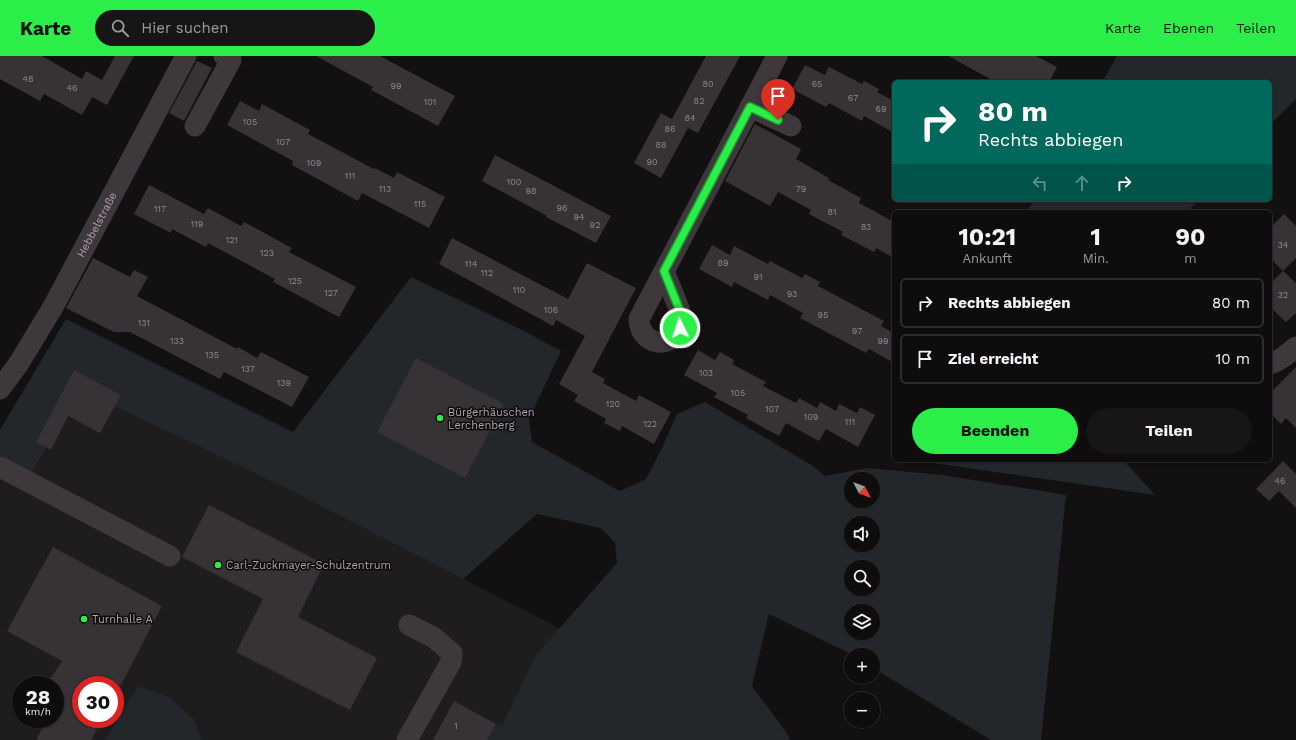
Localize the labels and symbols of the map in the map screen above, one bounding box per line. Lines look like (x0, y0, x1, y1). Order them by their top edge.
house number: 48 (22, 74, 34, 84)
house number: 80 (702, 79, 714, 89)
pin (761, 79, 795, 120)
house number: 65 (812, 79, 822, 89)
house number: 99 (390, 81, 402, 91)
house number: 46 (67, 83, 77, 93)
house number: 67 (848, 93, 858, 103)
house number: 82 (694, 96, 704, 106)
house number: 101 (424, 97, 436, 107)
house number: 69 (875, 104, 887, 114)
house number: 84 (684, 113, 696, 123)
house number: 105 (243, 117, 257, 127)
house number: 86 (664, 124, 676, 134)
house number: 107 (276, 137, 290, 147)
house number: 88 (655, 140, 667, 150)
house number: 90 (646, 157, 658, 167)
house number: 109 (307, 158, 321, 168)
house number: 111 (345, 171, 355, 181)
house number: 100 (507, 177, 522, 187)
house number: 113 (379, 184, 391, 194)
house number: 79 (796, 184, 806, 194)
house number: 98 (525, 186, 537, 196)
street label: Hebbelstraße (74, 190, 119, 259)
house number: 115 (414, 199, 426, 209)
house number: 96 (556, 203, 568, 213)
house number: 117 (154, 204, 166, 214)
house number: 81 (827, 207, 837, 217)
house number: 94 (573, 212, 585, 222)
house number: 119 (191, 219, 203, 229)
house number: 92 (590, 220, 600, 230)
house number: 83 (861, 222, 871, 232)
house number: 121 (226, 235, 238, 245)
house number: 34 (1278, 240, 1289, 250)
house number: 123 (260, 248, 274, 258)
house number: 89 (717, 258, 729, 268)
house number: 114 (465, 259, 478, 269)
house number: 112 (481, 268, 493, 278)
house number: 91 (753, 272, 763, 282)
house number: 125 (288, 276, 302, 286)
house number: 110 (513, 285, 526, 295)
house number: 127 (324, 288, 338, 298)
house number: 93 (787, 289, 797, 299)
house number: 32 (1278, 290, 1288, 300)
house number: 106 (544, 305, 558, 315)
position arrow (659, 307, 701, 349)
house number: 95 (818, 310, 828, 320)
house number: 131 (138, 318, 150, 328)
house number: 97 (852, 326, 862, 336)
house number: 133 (170, 336, 184, 346)
house number: 99 (877, 336, 889, 346)
house number: 135 (205, 350, 219, 360)
house number: 137 (241, 364, 255, 374)
house number: 103 (699, 368, 713, 378)
house number: 139 (277, 378, 291, 388)
house number: 105 (731, 388, 745, 398)
house number: 120 (606, 399, 621, 409)
house number: 107 (765, 404, 779, 414)
place label: Bürgerhäuschen Lerchenberg (448, 406, 535, 432)
house number: 109 (804, 412, 818, 422)
marker: Bürgerhäuschen Lerchenberg (435, 413, 445, 423)
house number: 111 (845, 417, 855, 427)
house number: 122 (643, 419, 657, 429)
north arrow (844, 472, 880, 508)
house number: 46 (1275, 476, 1285, 486)
place label: Carl-Zuckmayer-Schulzentrum (226, 559, 391, 572)
marker: Carl-Zuckmayer-Schulzentrum (213, 560, 223, 570)
place label: Turnhalle A (92, 613, 153, 626)
marker: Turnhalle A (79, 614, 89, 624)
speed limit sign: 30 (72, 676, 124, 728)
house number: 1 (454, 721, 458, 731)

